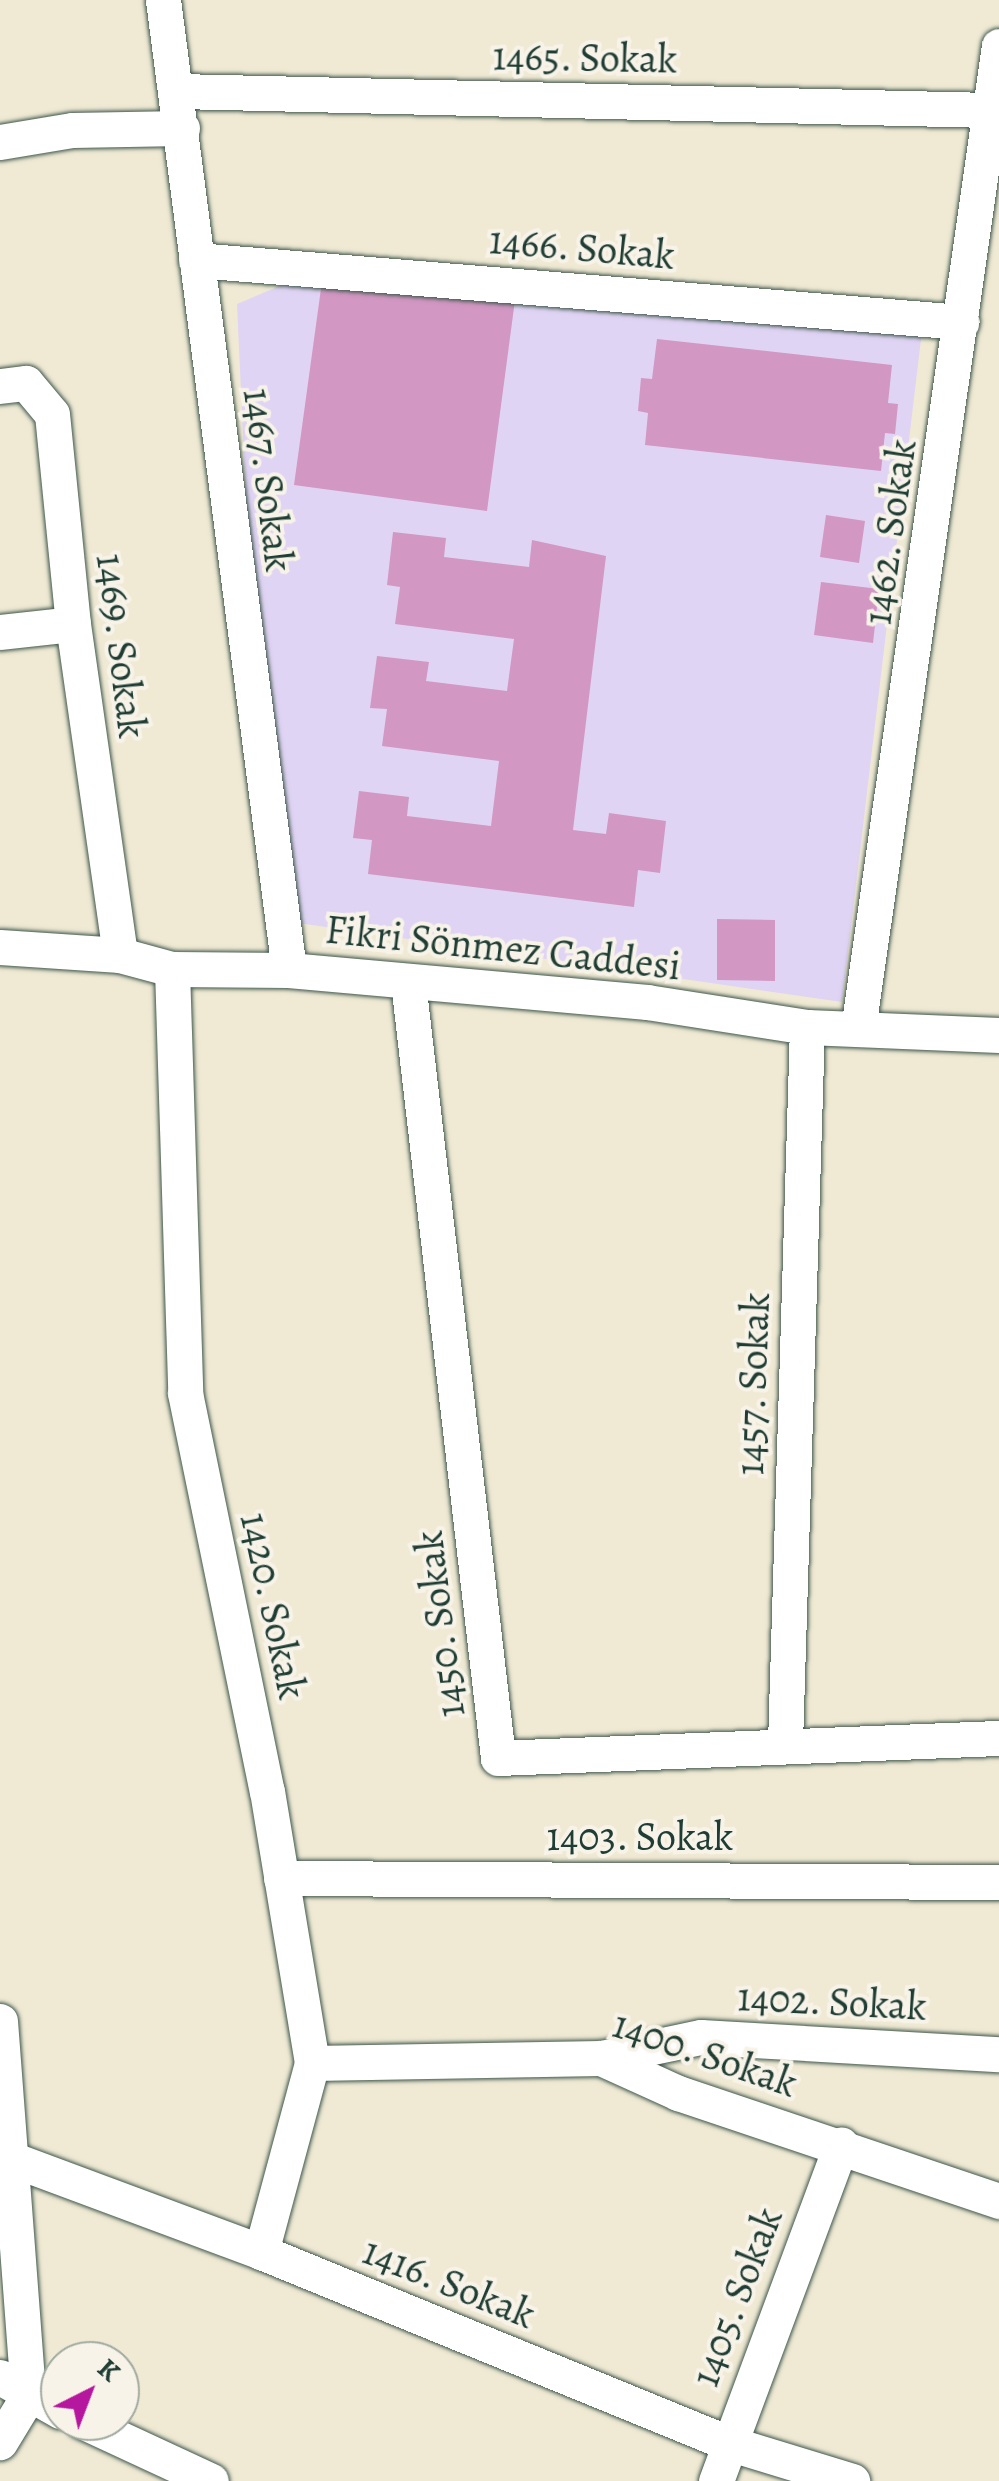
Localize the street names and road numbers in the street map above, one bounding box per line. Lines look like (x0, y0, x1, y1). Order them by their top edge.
street label: 1465. Sokak (492, 32, 678, 84)
street label: 1466. Sokak (487, 216, 677, 280)
street label: 1467. Sokak (233, 385, 303, 575)
street label: 1462. Sokak (853, 436, 927, 628)
street label: 1469. Sokak (86, 551, 156, 741)
street label: Fikri Sönmez Caddesi (323, 905, 683, 991)
street label: 1457. Sokak (726, 1291, 780, 1477)
street label: 1420. Sokak (230, 1508, 316, 1704)
street label: 1450. Sokak (405, 1528, 475, 1720)
street label: 1403. Sokak (546, 1813, 734, 1861)
street label: 1402. Sokak (736, 1973, 928, 2031)
street label: 1400. Sokak (606, 2000, 804, 2108)
street label: 1405. Sokak (681, 2200, 793, 2394)
street label: 1416. Sokak (356, 2227, 542, 2339)

